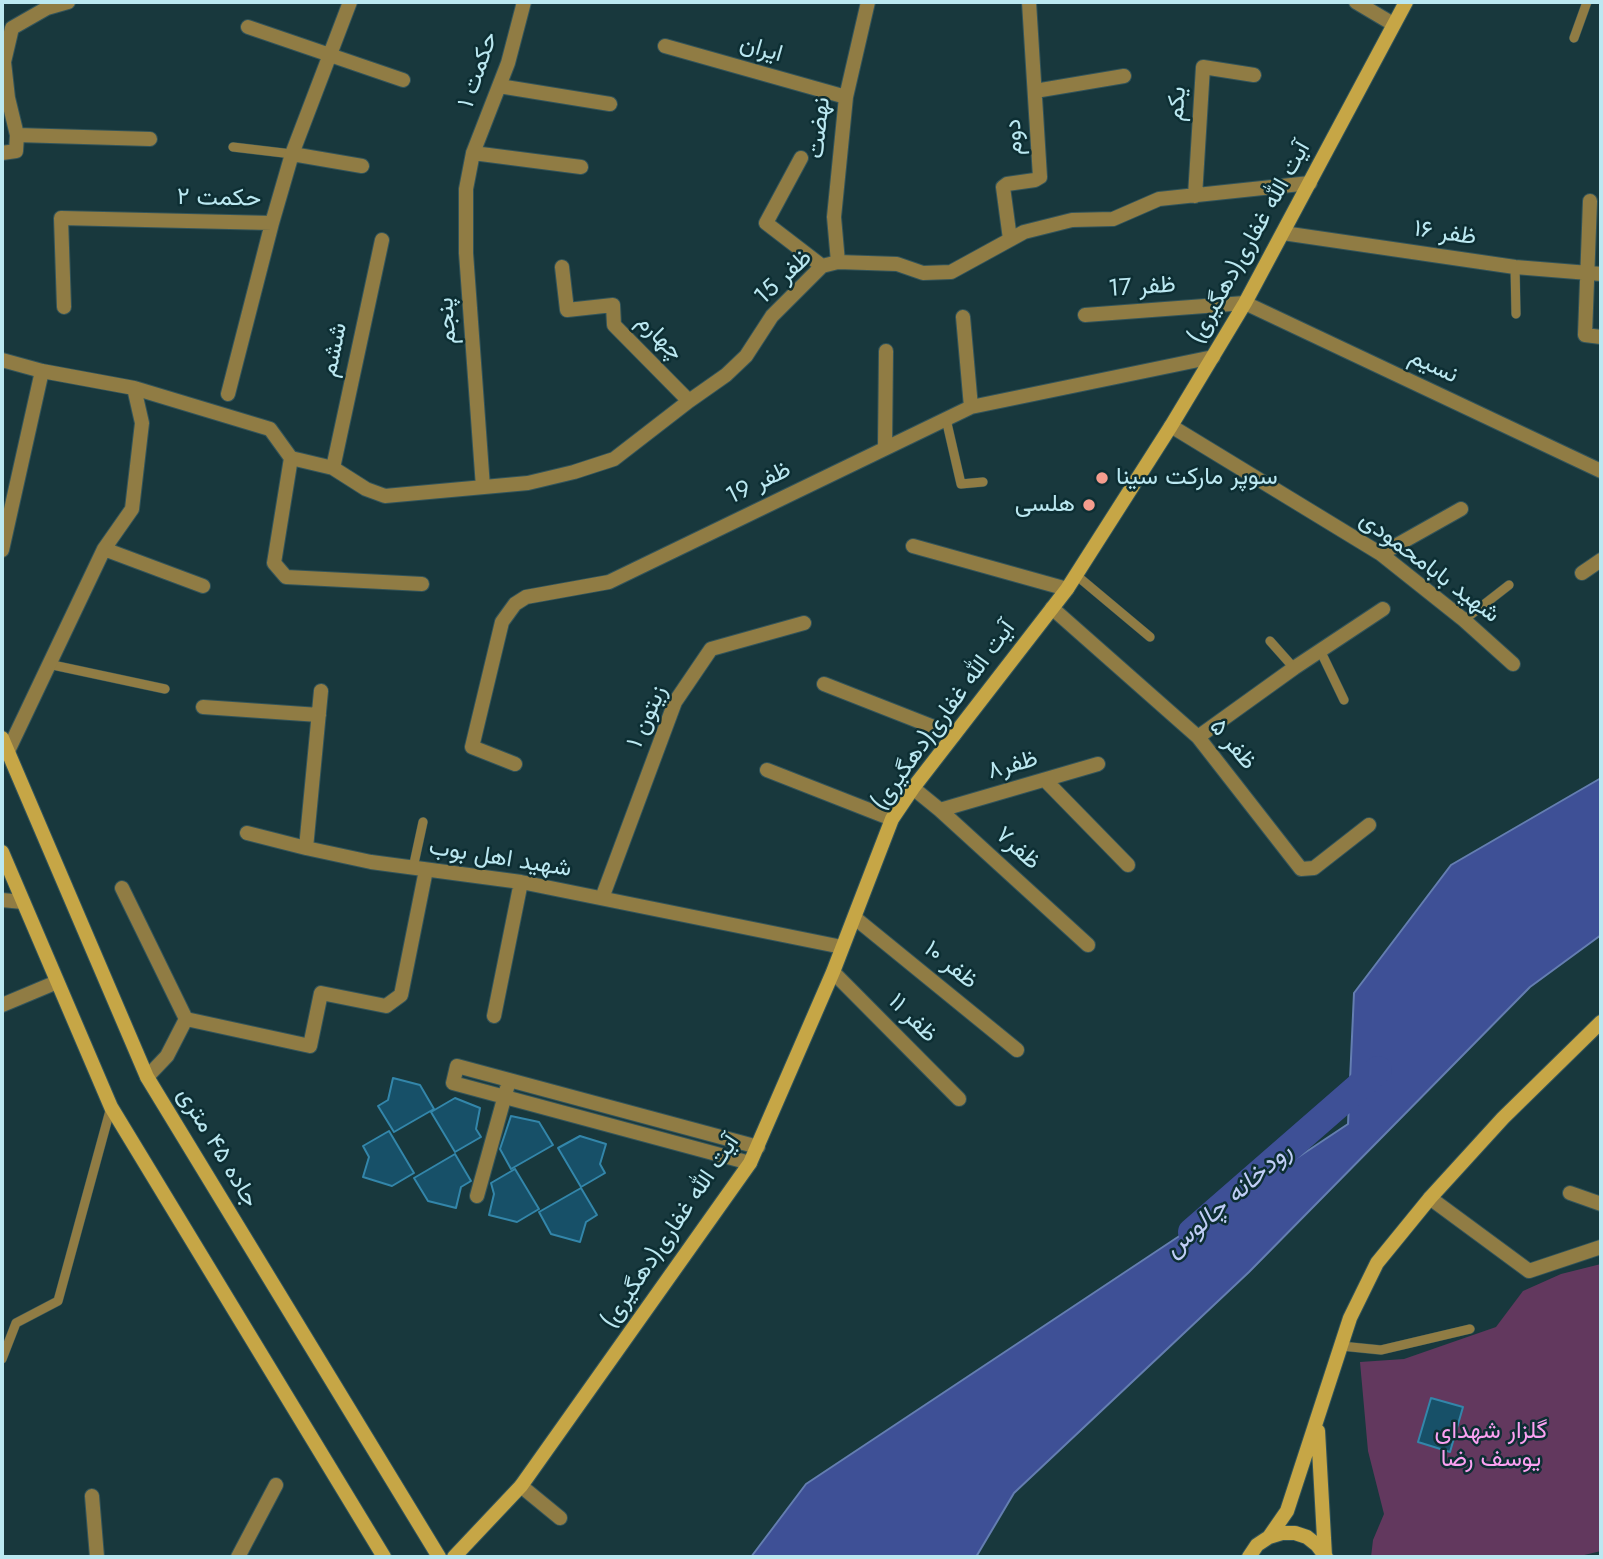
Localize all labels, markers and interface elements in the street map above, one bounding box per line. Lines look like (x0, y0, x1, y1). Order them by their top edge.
street label: حکمت ۱ (453, 28, 505, 112)
street label: ایران (736, 30, 786, 70)
street label: یکم (1162, 86, 1194, 122)
street label: نهضت (802, 96, 838, 160)
street label: دوم (1000, 118, 1030, 156)
street label: آیت الله غفاری(دهگیری) (1182, 137, 1318, 349)
street label: حکمت ۲ (177, 184, 261, 214)
street label: ظفر ۱۶ (1412, 215, 1478, 253)
street label: ظفر 15 (749, 244, 819, 312)
street label: ظفر 17 (1107, 271, 1177, 305)
street label: پنجم (432, 296, 464, 346)
street label: چهارم (629, 308, 689, 368)
street label: ششم (315, 320, 355, 380)
street label: نسیم (1404, 343, 1462, 391)
street label: ظفر 19 (722, 456, 796, 512)
place label: سوپر مارکت سینا (1116, 464, 1278, 492)
marker: سوپر مارکت سینا (1094, 470, 1110, 486)
place label: هلسی (1015, 491, 1075, 519)
marker: هلسی (1081, 497, 1097, 513)
street label: شهید بابامحمودی (1353, 506, 1505, 630)
street label: آیت الله غفاری(دهگیری) (866, 616, 1022, 816)
street label: زیتون ۱ (622, 681, 674, 753)
street label: ظفر ۵ (1202, 713, 1262, 777)
street label: ظفر۸ (985, 745, 1041, 787)
street label: ظفر۷ (988, 821, 1046, 877)
street label: شهید اهل بوب (427, 834, 573, 884)
street label: ظفر ۱۰ (917, 936, 983, 996)
street label: ظفر ۱۱ (881, 988, 943, 1050)
street label: جاده ۴۵ متری (170, 1083, 264, 1213)
street label: آیت الله غفاری(دهگیری) (596, 1130, 746, 1334)
water label: رودخانه چالوس (1159, 1137, 1299, 1265)
park label: گلزار شهدای یوسف رضا (1434, 1418, 1548, 1474)

